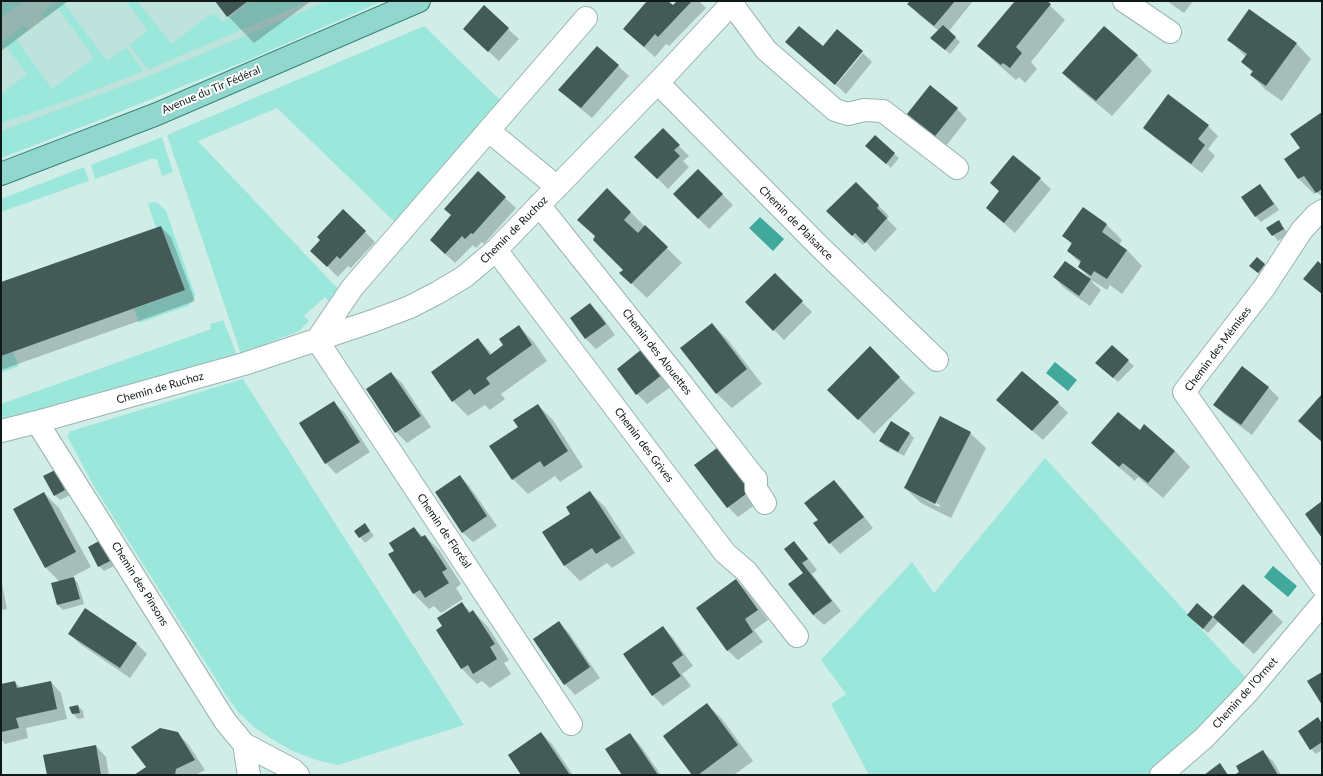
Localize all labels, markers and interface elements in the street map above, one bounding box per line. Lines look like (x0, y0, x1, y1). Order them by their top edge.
street label: Avenue du Tir Fédéral (160, 63, 262, 117)
street label: Chemin de Plaisance (756, 183, 836, 263)
street label: Chemin de Ruchoz (478, 194, 550, 266)
street label: Chemin des Mémises (1182, 304, 1254, 394)
street label: Chemin des Alouettes (619, 306, 695, 398)
street label: Chemin de Ruchoz (115, 369, 205, 407)
street label: Chemin des Grives (612, 405, 676, 485)
street label: Chemin de Floréal (414, 491, 474, 571)
street label: Chemin des Pinsons (109, 539, 171, 629)
street label: Chemin de l'Ormet (1210, 655, 1280, 731)

